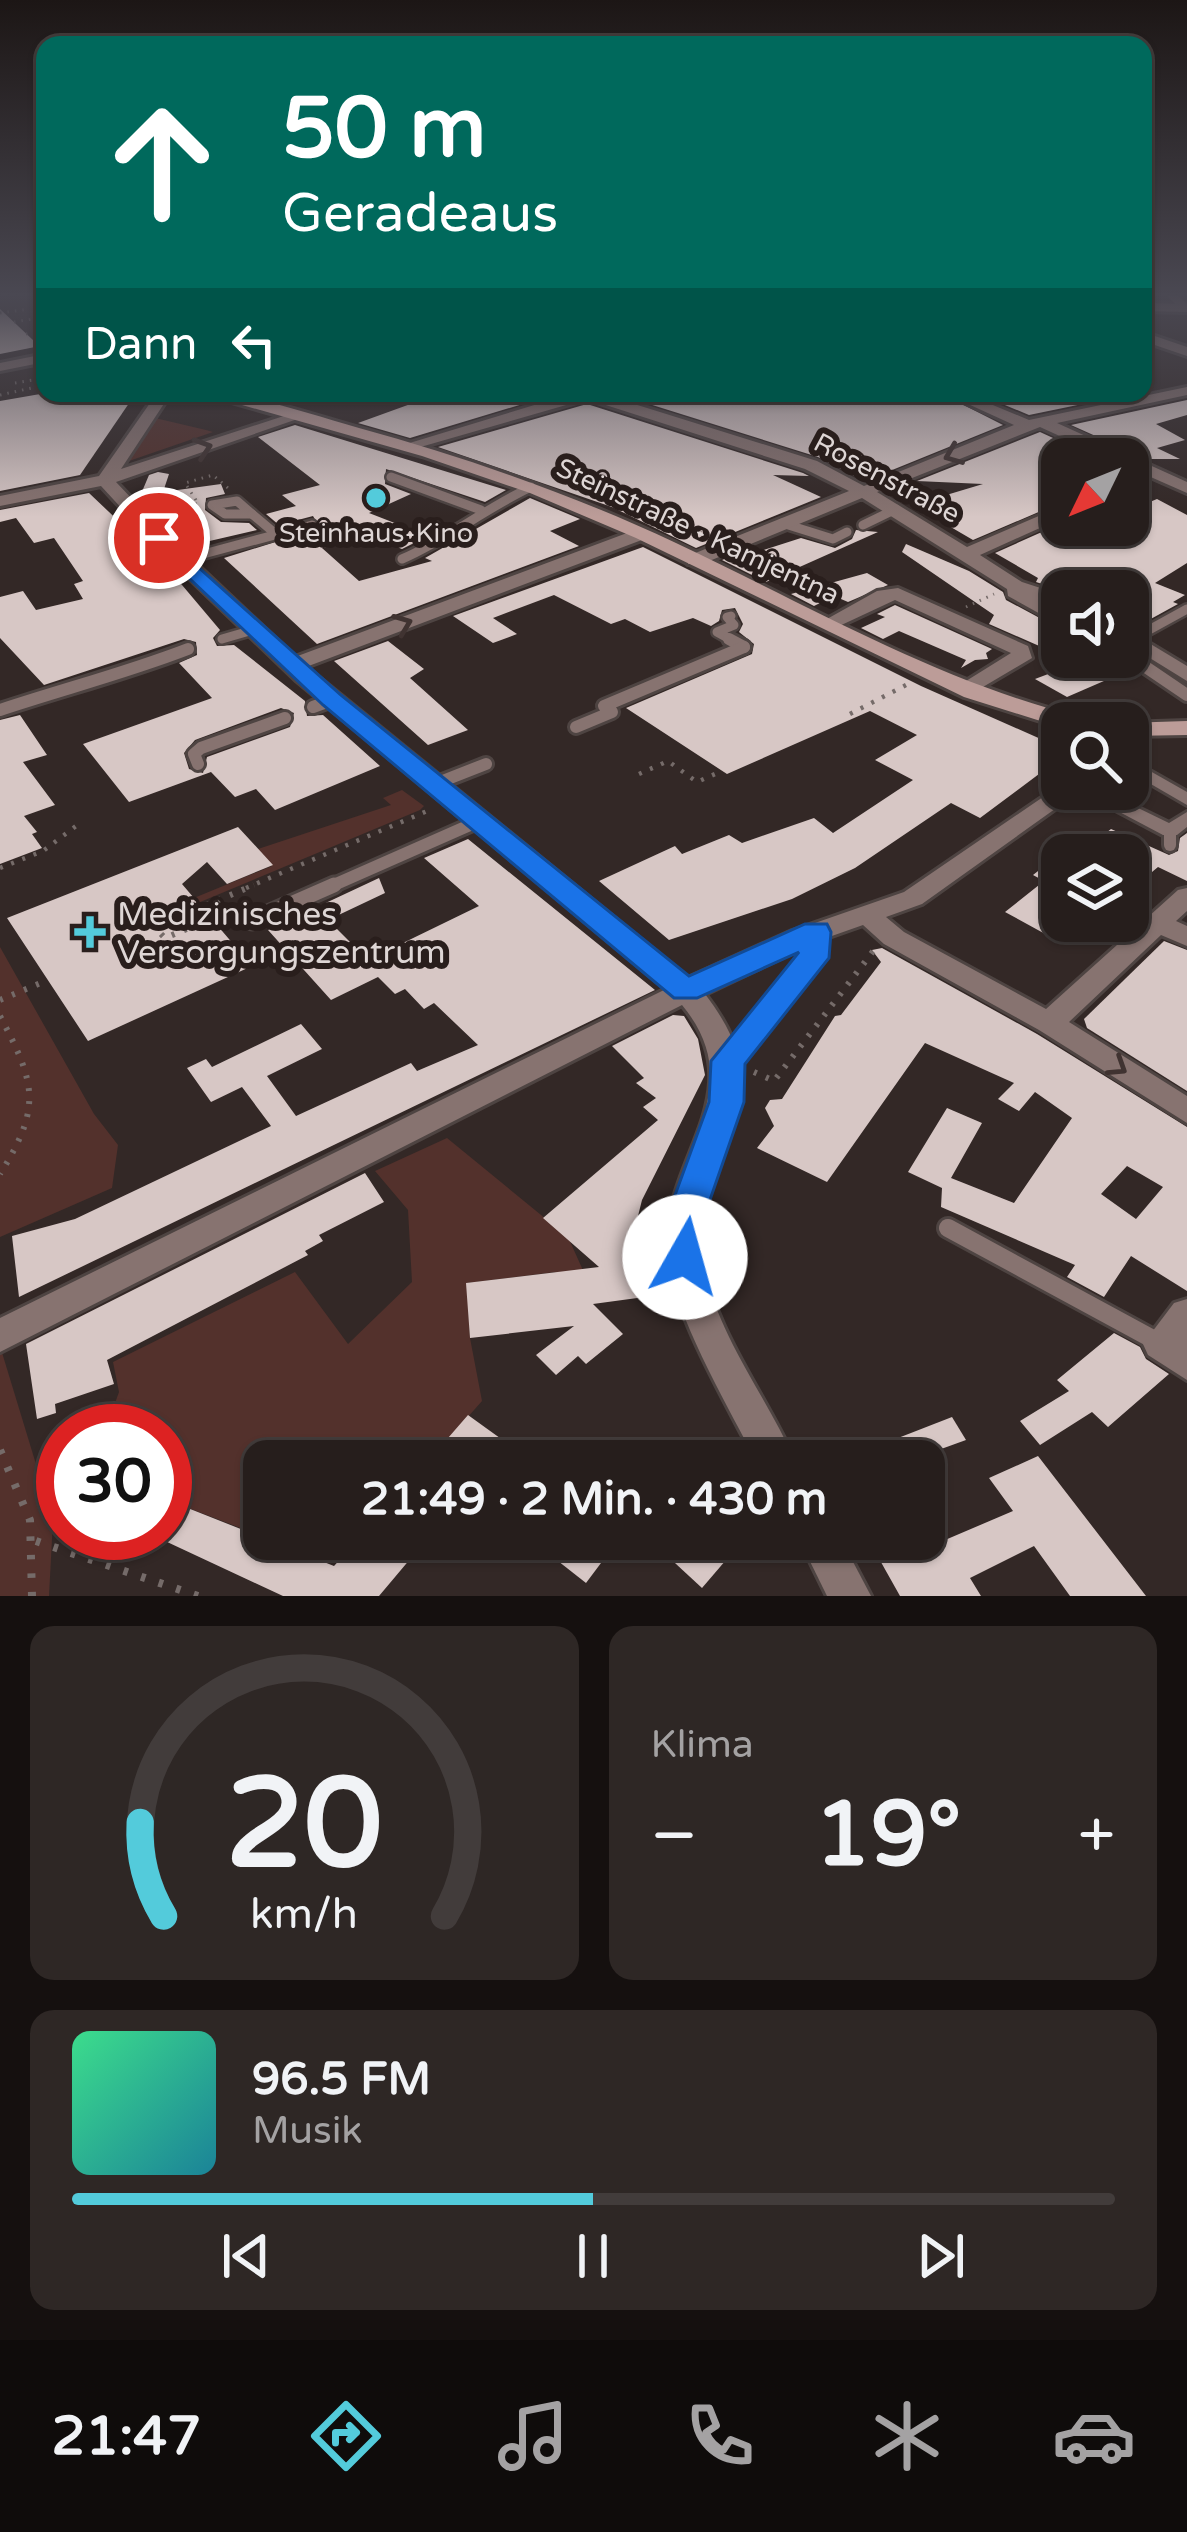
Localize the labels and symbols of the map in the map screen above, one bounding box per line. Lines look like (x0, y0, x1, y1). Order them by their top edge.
street label: Rosenstraße (808, 426, 965, 531)
one-way arrow (192, 437, 213, 462)
north arrow (1041, 438, 1149, 546)
one-way arrow (944, 441, 965, 465)
street label: Steinstraße - Kamjentna (551, 451, 844, 612)
marker: Steinhaus-Kino (363, 485, 389, 511)
pin (108, 487, 210, 589)
place label: Steinhaus-Kino (279, 517, 473, 550)
one-way arrow (391, 613, 412, 638)
place label: Medizinisches Versorgungszentrum (117, 895, 446, 972)
marker: Medizinisches Versorgungszentrum (74, 916, 106, 948)
one-way arrow (1105, 1053, 1127, 1075)
position arrow (622, 1194, 748, 1320)
speed limit sign: 30 (36, 1404, 192, 1560)

